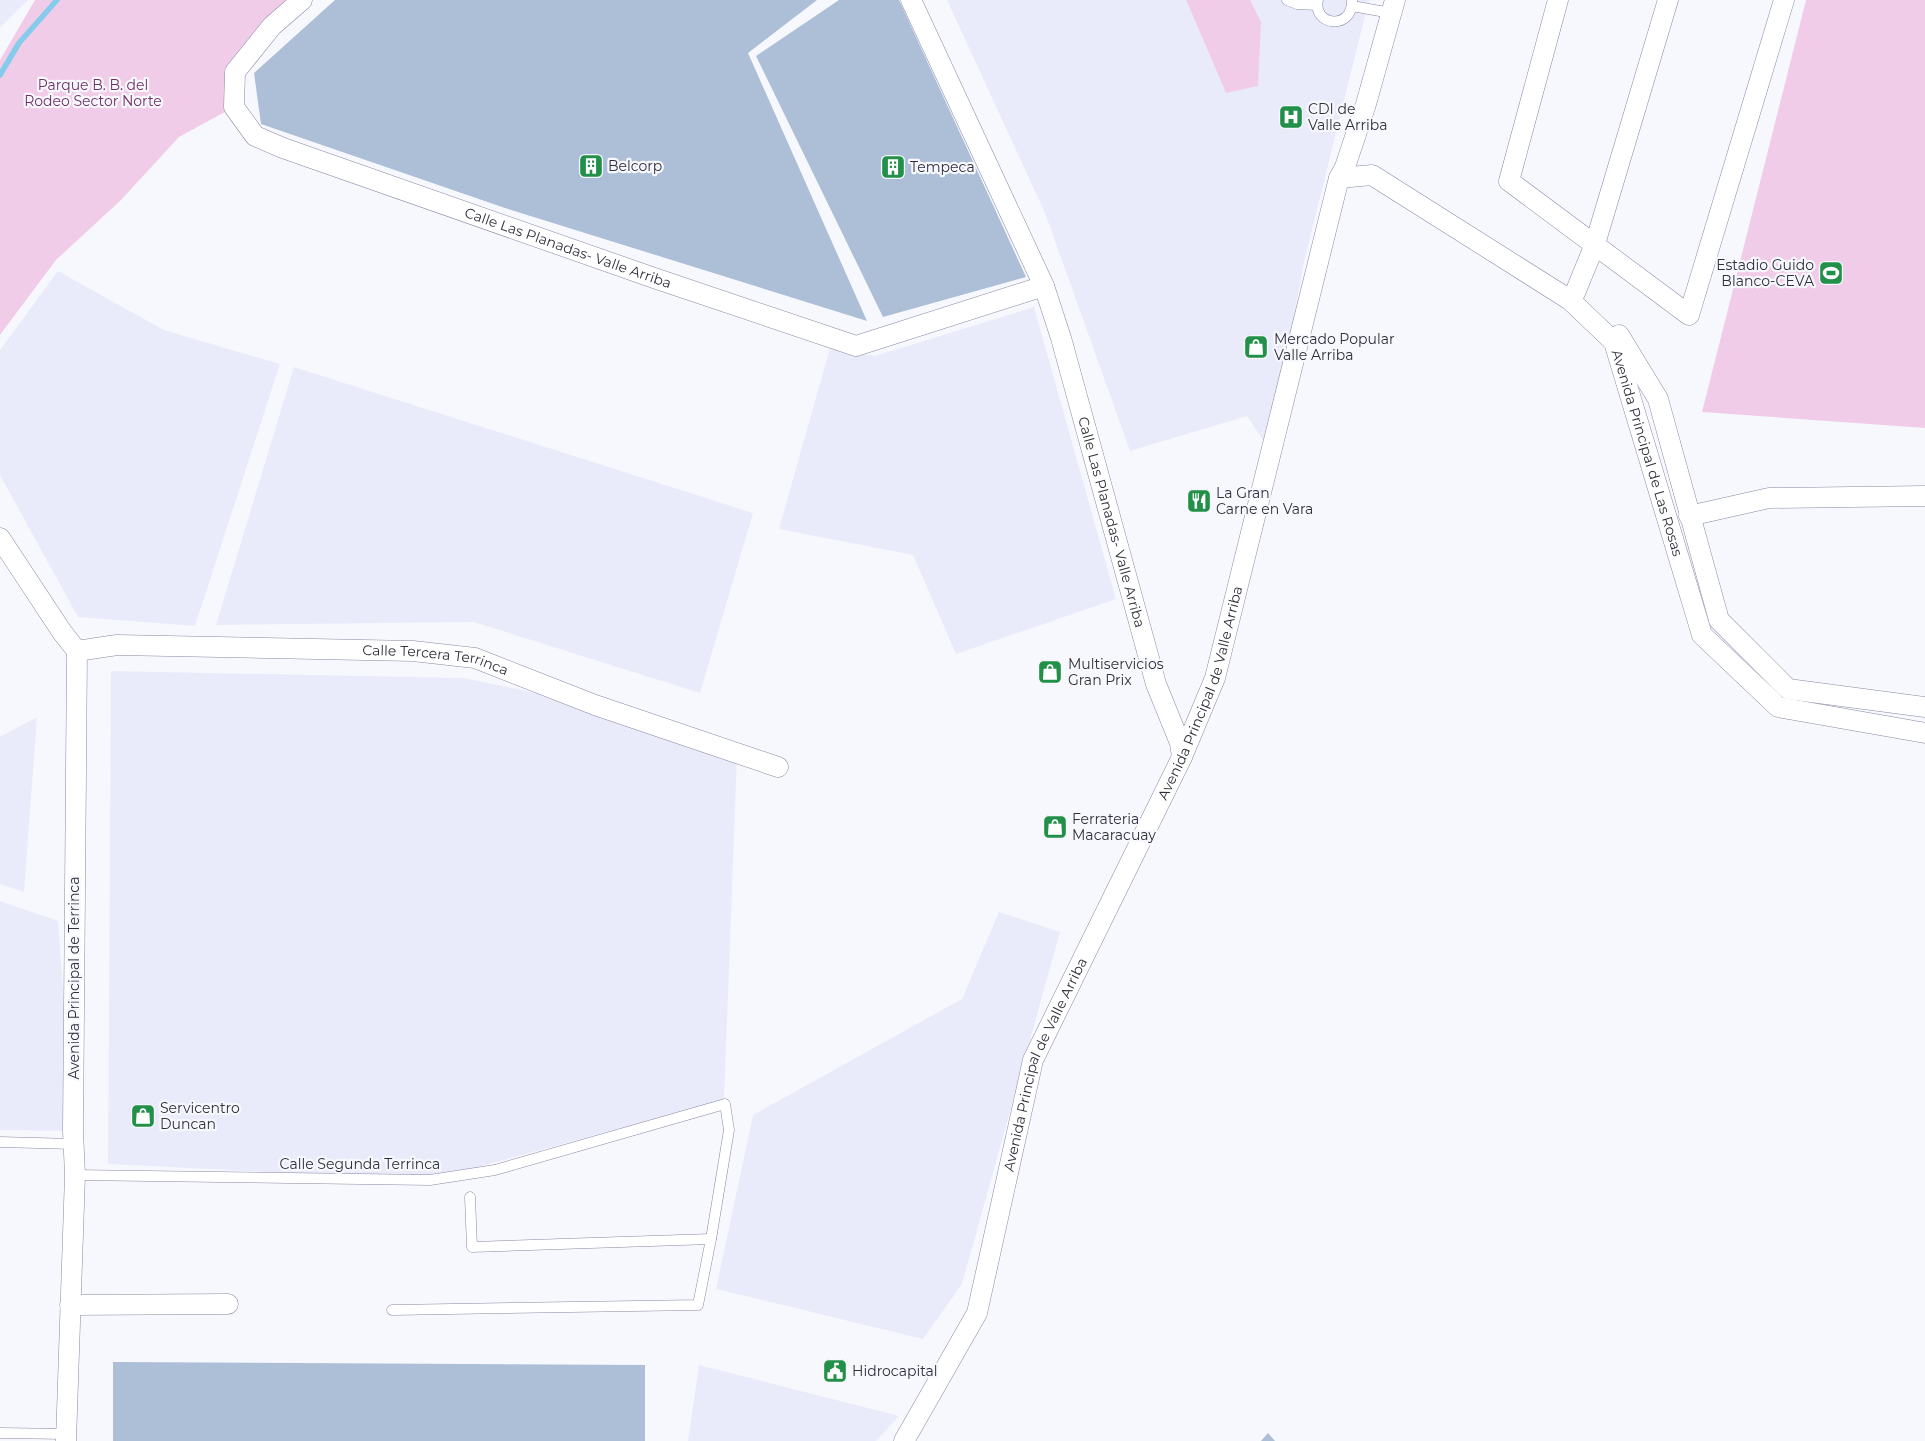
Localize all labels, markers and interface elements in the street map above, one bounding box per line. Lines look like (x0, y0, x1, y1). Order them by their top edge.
park label: Parque B. B. del Rodeo Sector Norte (24, 76, 162, 110)
place label: CDI de Valle Arriba (1308, 100, 1387, 134)
hospital icon: CDI de Valle Arriba (1278, 104, 1304, 130)
building icon: Belcorp (578, 153, 604, 179)
building icon: Tempeca (880, 154, 906, 180)
place label: Belcorp (608, 157, 662, 175)
place label: Tempeca (910, 158, 975, 176)
street label: Calle Las Planadas- Valle Arriba (462, 203, 674, 292)
place label: Estadio Guido Blanco-CEVA (1716, 256, 1815, 290)
sports icon: Estadio Guido Blanco-CEVA (1818, 260, 1844, 286)
place label: Mercado Popular Valle Arriba (1274, 330, 1395, 364)
shop icon: Mercado Popular Valle Arriba (1243, 334, 1269, 360)
street label: Avenida Principal de Las Rosas (1608, 347, 1687, 559)
street label: Calle Las Planadas- Valle Arriba (1074, 415, 1149, 629)
place label: La Gran Carne en Vara (1216, 484, 1313, 518)
restaurant icon: La Gran Carne en Vara (1186, 488, 1212, 514)
street label: Avenida Principal de Valle Arriba (1153, 584, 1247, 803)
street label: Calle Tercera Terrinca (362, 641, 511, 679)
place label: Multiservicios Gran Prix (1068, 655, 1164, 689)
shop icon: Multiservicios Gran Prix (1037, 659, 1063, 685)
place label: Ferrateria Macaracuay (1072, 810, 1156, 844)
shop icon: Ferrateria Macaracuay (1042, 814, 1068, 840)
street label: Avenida Principal de Terrinca (65, 876, 83, 1080)
street label: Avenida Principal de Valle Arriba (1000, 955, 1091, 1173)
place label: Servicentro Duncan (160, 1099, 240, 1133)
shop icon: Servicentro Duncan (130, 1103, 156, 1129)
street label: Calle Segunda Terrinca (280, 1155, 440, 1173)
public building icon: Hidrocapital (822, 1358, 848, 1384)
place label: Hidrocapital (852, 1362, 938, 1380)

